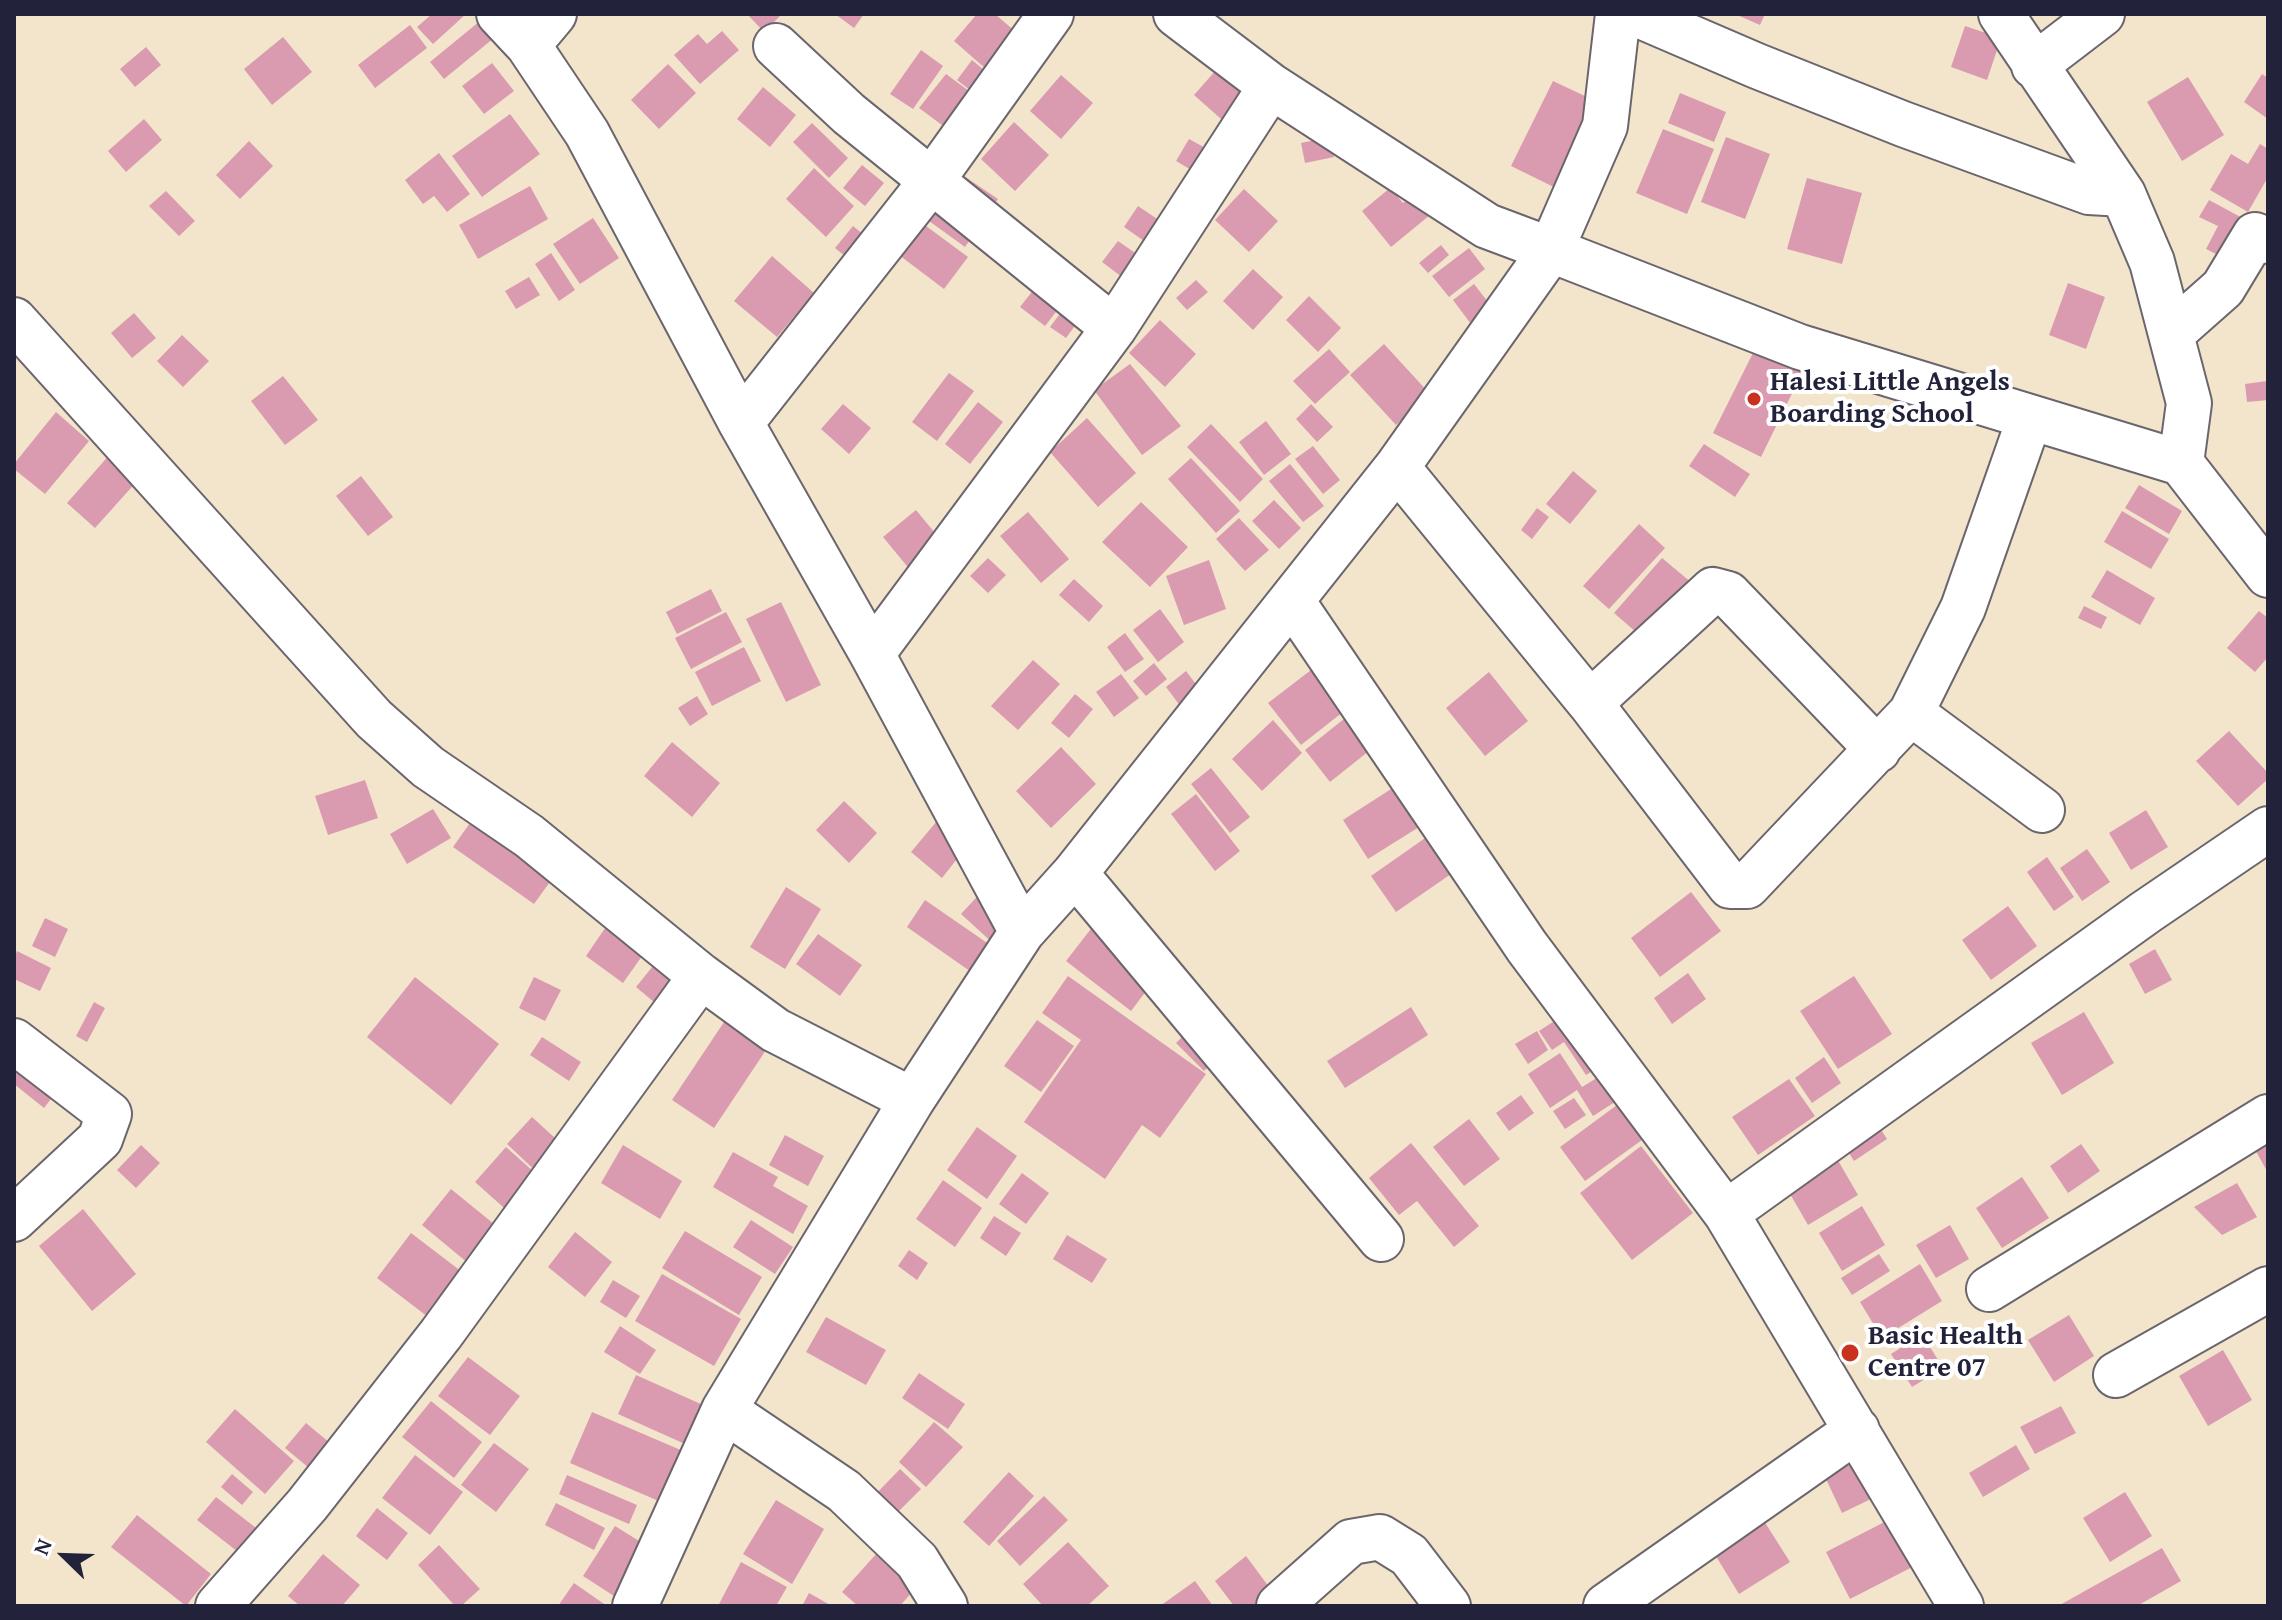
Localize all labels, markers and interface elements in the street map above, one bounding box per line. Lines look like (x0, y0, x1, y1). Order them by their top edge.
place label: Halesi Little Angels Boarding School (1770, 366, 2010, 432)
marker: Halesi Little Angels Boarding School (1745, 390, 1763, 408)
place label: Basic Health Centre 07 (1868, 1320, 2023, 1386)
marker: Basic Health Centre 07 (1839, 1342, 1861, 1364)
north arrow (24, 1516, 104, 1596)
text: N (24, 1534, 60, 1560)

